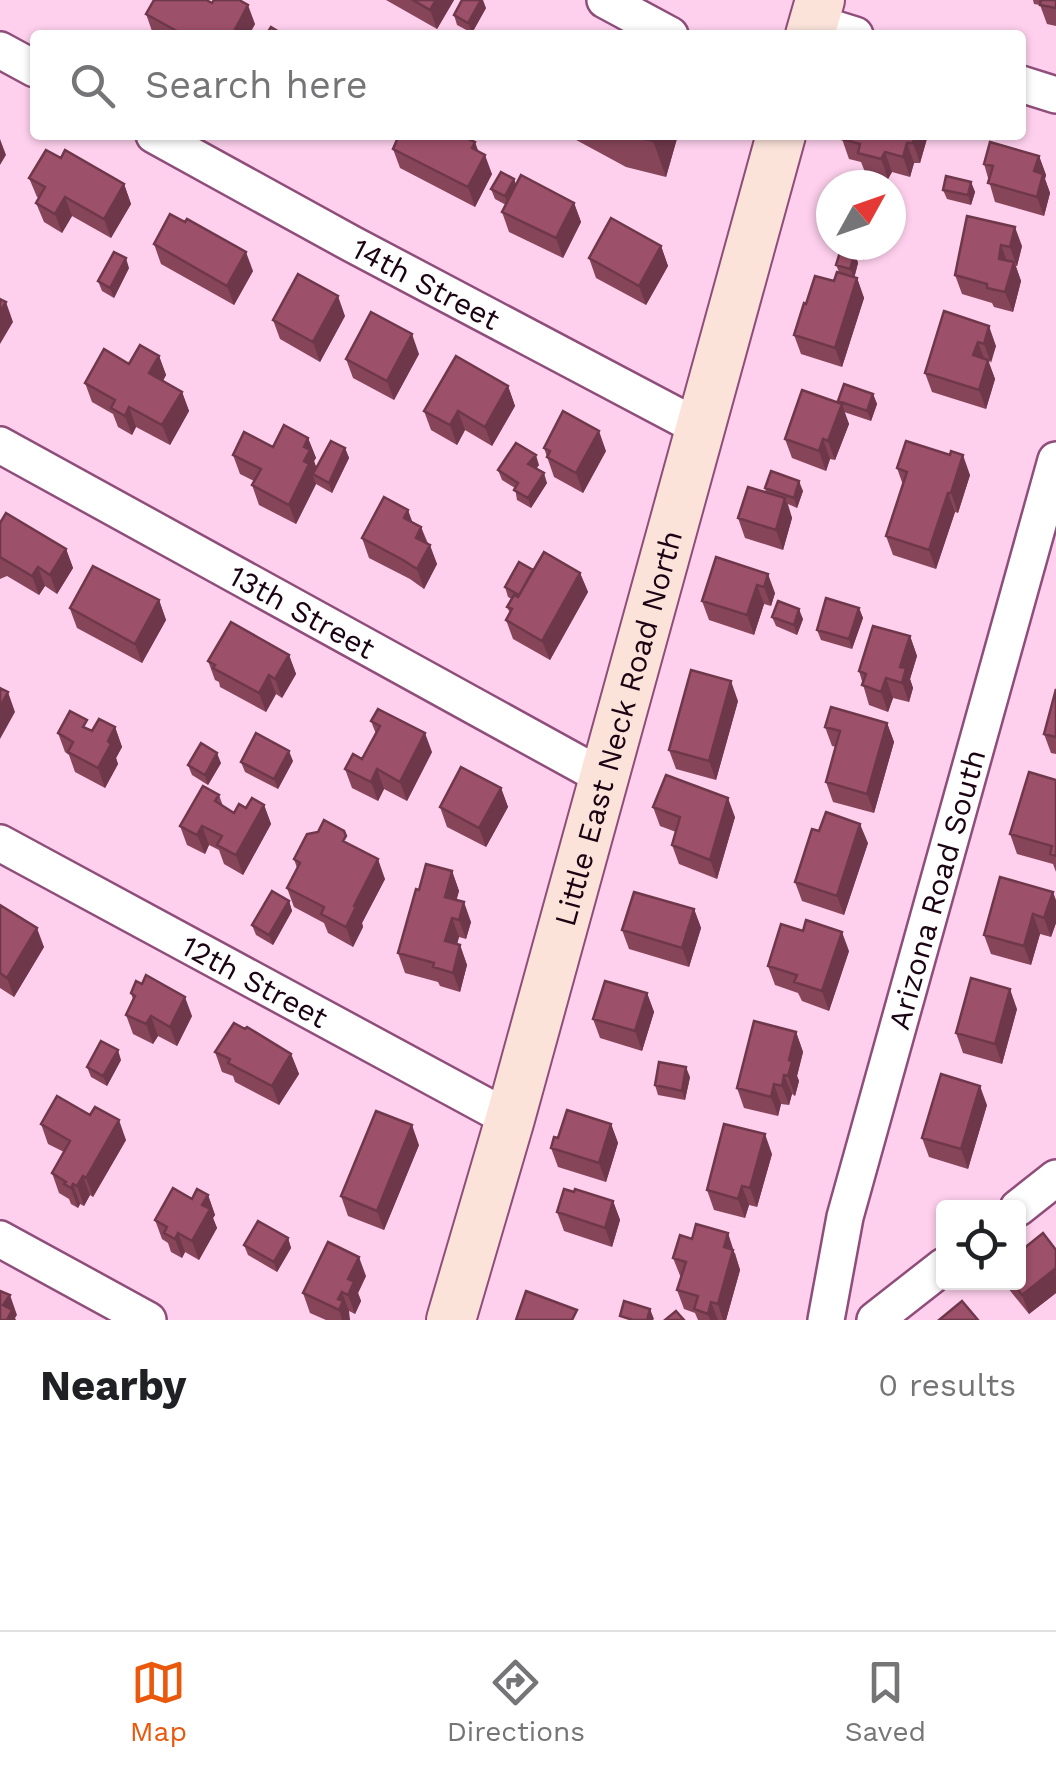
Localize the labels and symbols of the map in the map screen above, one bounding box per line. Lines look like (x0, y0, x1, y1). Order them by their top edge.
north arrow (816, 170, 906, 260)
street label: 14th Street (347, 230, 506, 337)
street label: Little East Neck Road North (547, 526, 689, 930)
street label: 13th Street (223, 557, 382, 666)
street label: Arizona Road South (881, 745, 992, 1033)
street label: 12th Street (176, 927, 335, 1035)

